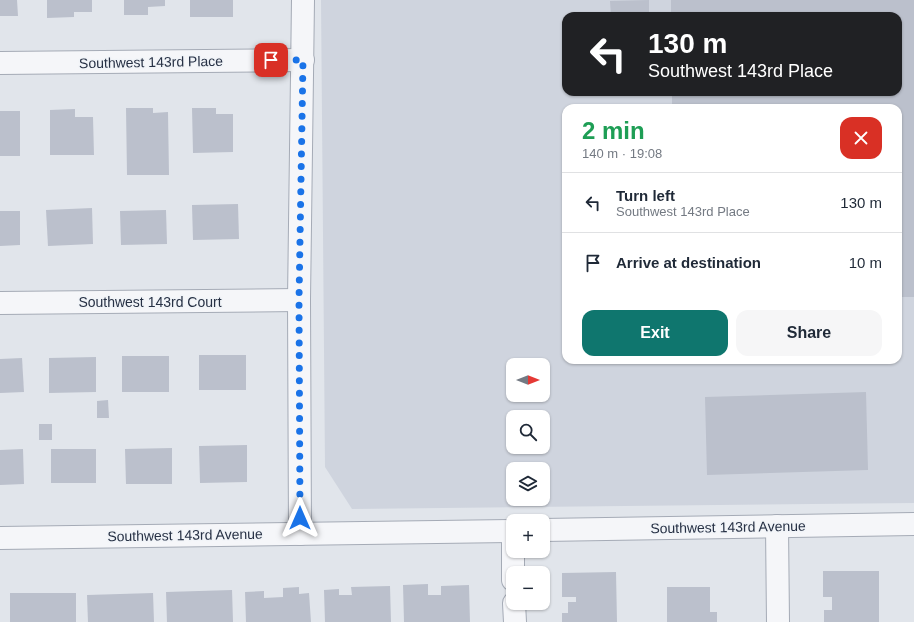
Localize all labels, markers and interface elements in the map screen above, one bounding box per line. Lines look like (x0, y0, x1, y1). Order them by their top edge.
icon: left (582, 28, 634, 80)
text: 130 m (648, 28, 727, 59)
pin (254, 43, 288, 77)
icon: arrive (260, 49, 282, 71)
street label: Southwest 143rd Place (79, 53, 223, 71)
text: Southwest 143rd Place (648, 61, 833, 81)
text: 2 min (582, 117, 645, 144)
button: close (840, 117, 882, 159)
text: 140 m · 19:08 (582, 146, 662, 161)
text: Turn left (616, 187, 675, 204)
icon: left (582, 192, 604, 214)
text: 130 m (840, 194, 882, 211)
text: Southwest 143rd Place (616, 204, 750, 219)
icon: arrive (582, 252, 604, 274)
text: Arrive at destination (616, 254, 761, 271)
text: 10 m (849, 254, 882, 271)
street label: Southwest 143rd Court (78, 294, 222, 310)
button: Exit (582, 310, 728, 356)
button: Share (736, 310, 882, 356)
north arrow (506, 358, 550, 402)
map controls (506, 358, 550, 610)
button: search (506, 410, 550, 454)
button: layers (506, 462, 550, 506)
position arrow (279, 497, 321, 539)
button: + (506, 514, 550, 558)
street label: Southwest 143rd Avenue (650, 518, 806, 536)
street label: Southwest 143rd Avenue (107, 526, 263, 544)
button: − (506, 566, 550, 610)

